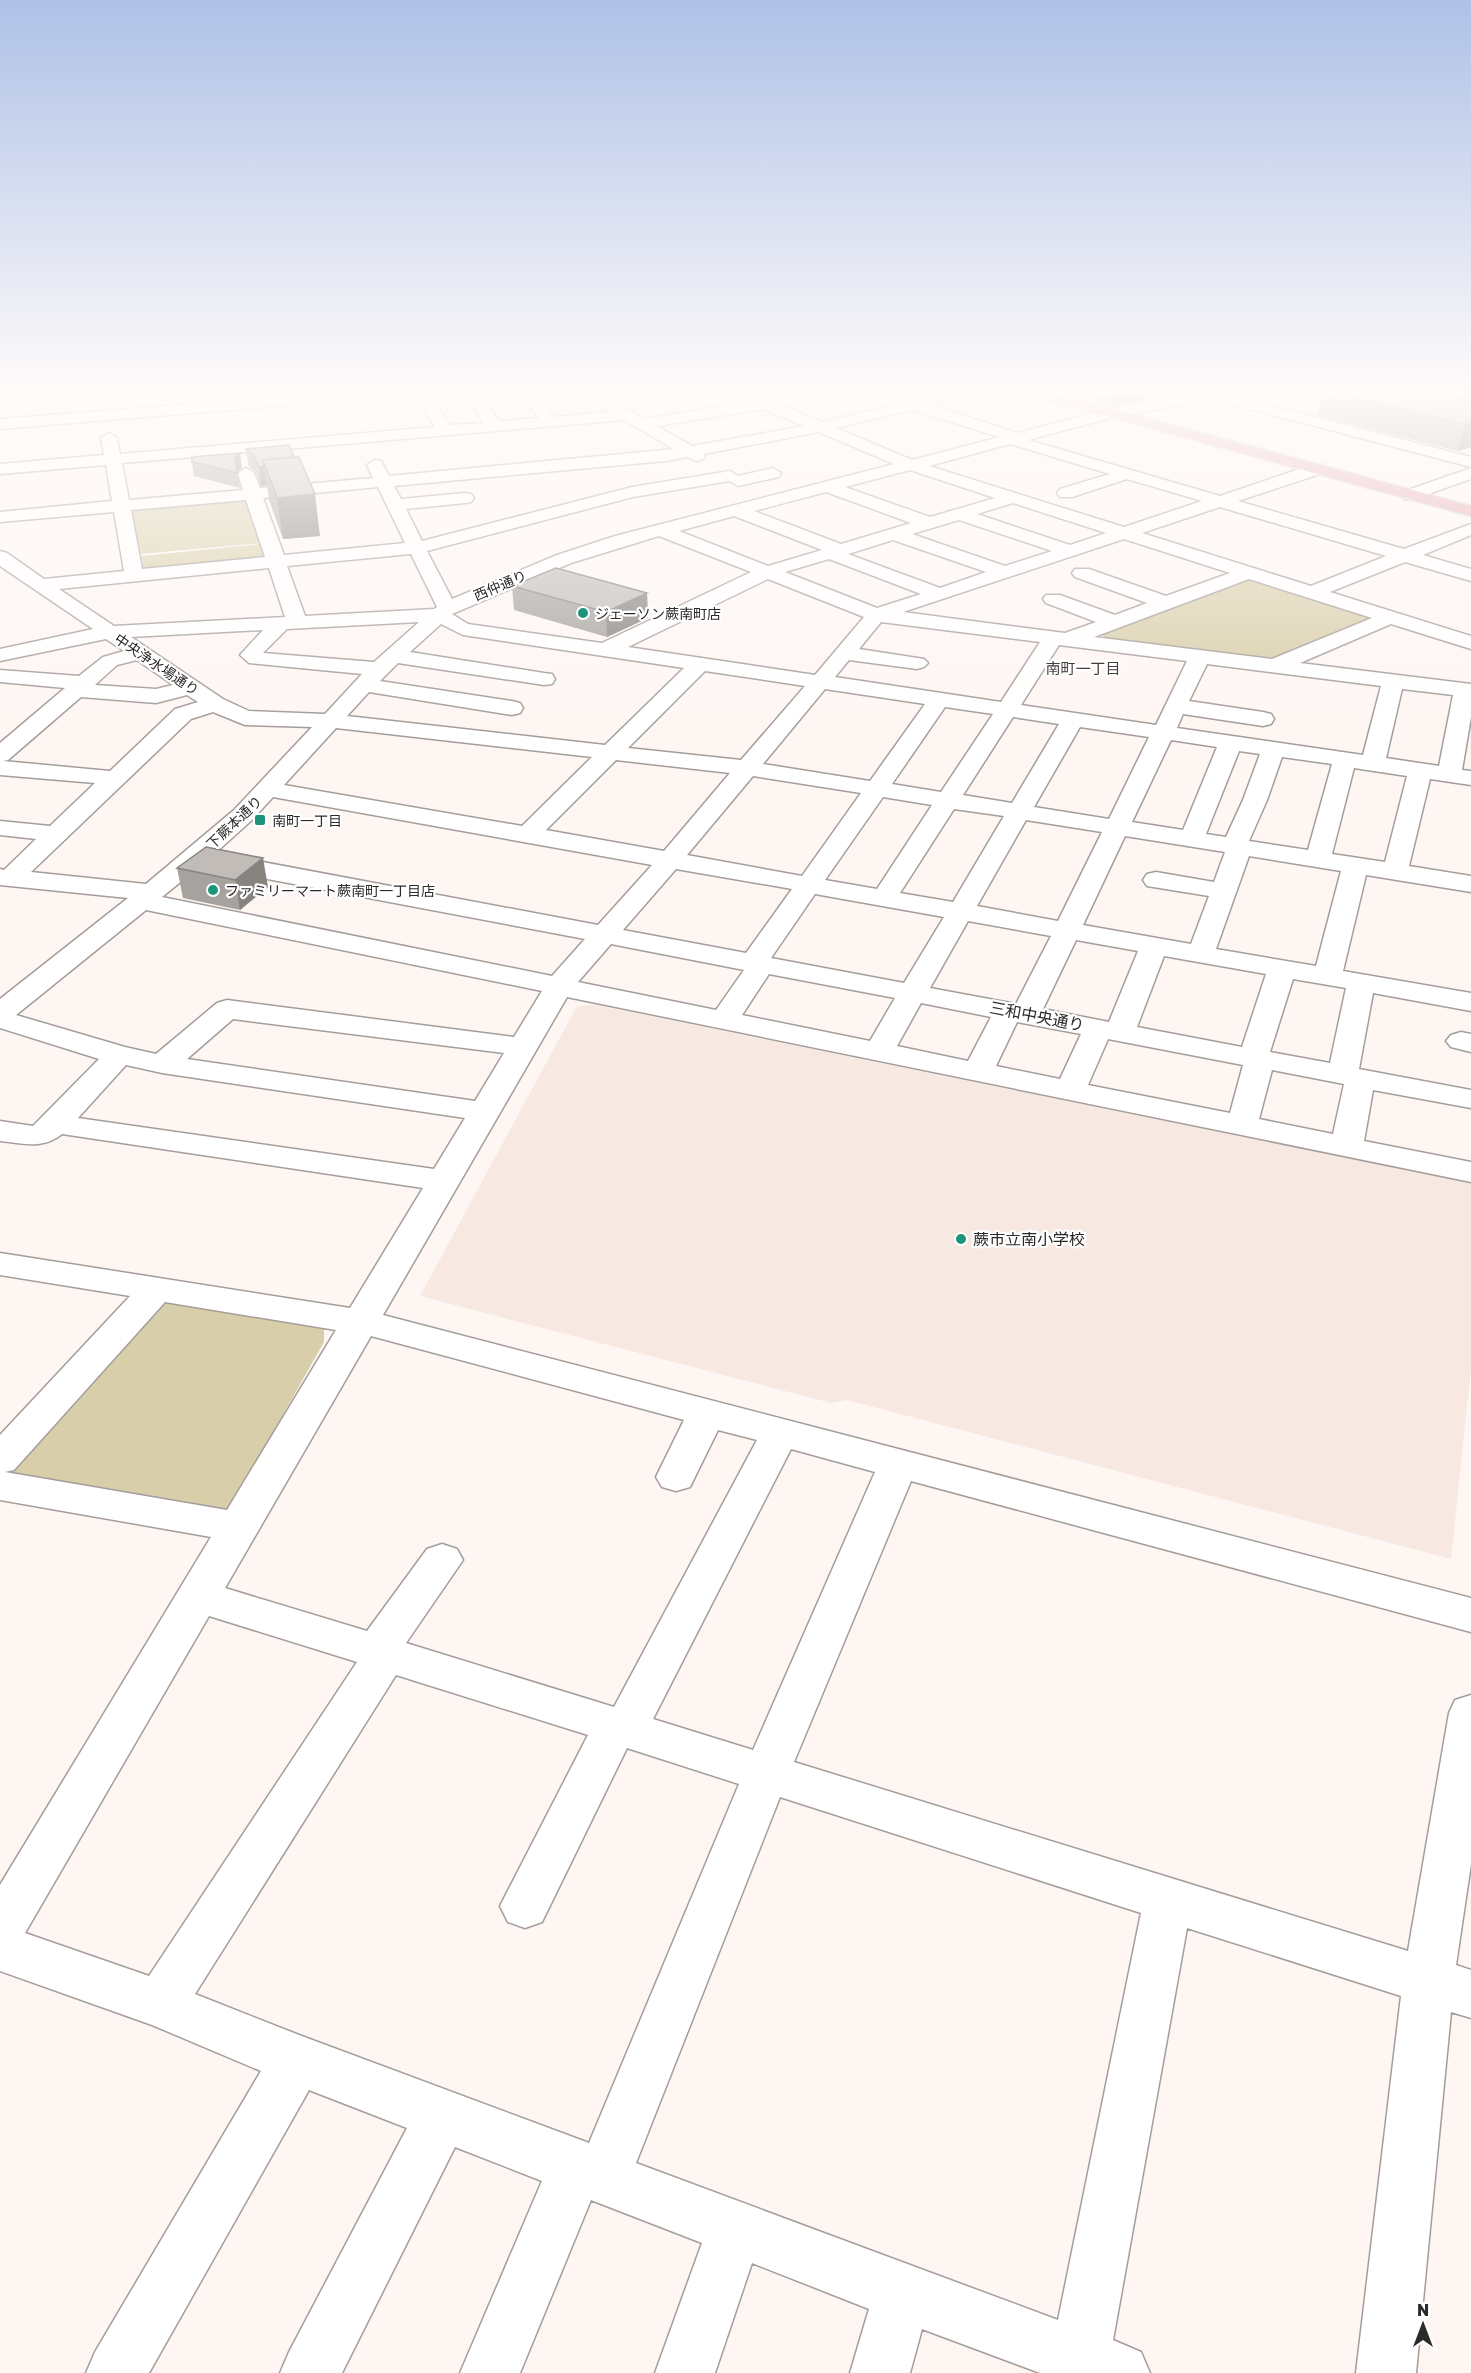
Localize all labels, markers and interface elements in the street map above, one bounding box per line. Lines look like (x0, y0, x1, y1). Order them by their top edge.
street label: 西仲通り (471, 566, 529, 604)
place label: ジェーソン蕨南町店 (595, 605, 721, 622)
marker: ジェーソン蕨南町店 (576, 606, 590, 620)
street label: 中央浄水場通り (112, 630, 202, 698)
district label: 南町一丁目 (1045, 659, 1121, 677)
street label: 下蕨本通り (203, 792, 265, 852)
place label: 南町一丁目 (272, 812, 342, 829)
marker: 南町一丁目 (253, 813, 267, 827)
place label: ファミリーマート蕨南町一丁目店 (225, 882, 435, 899)
marker: ファミリーマート蕨南町一丁目店 (206, 883, 220, 897)
street label: 三和中央通り (988, 997, 1086, 1035)
place label: 蕨市立南小学校 (973, 1229, 1085, 1249)
marker: 蕨市立南小学校 (954, 1232, 968, 1246)
north arrow (1393, 2295, 1453, 2355)
text: N (1417, 2300, 1429, 2320)

